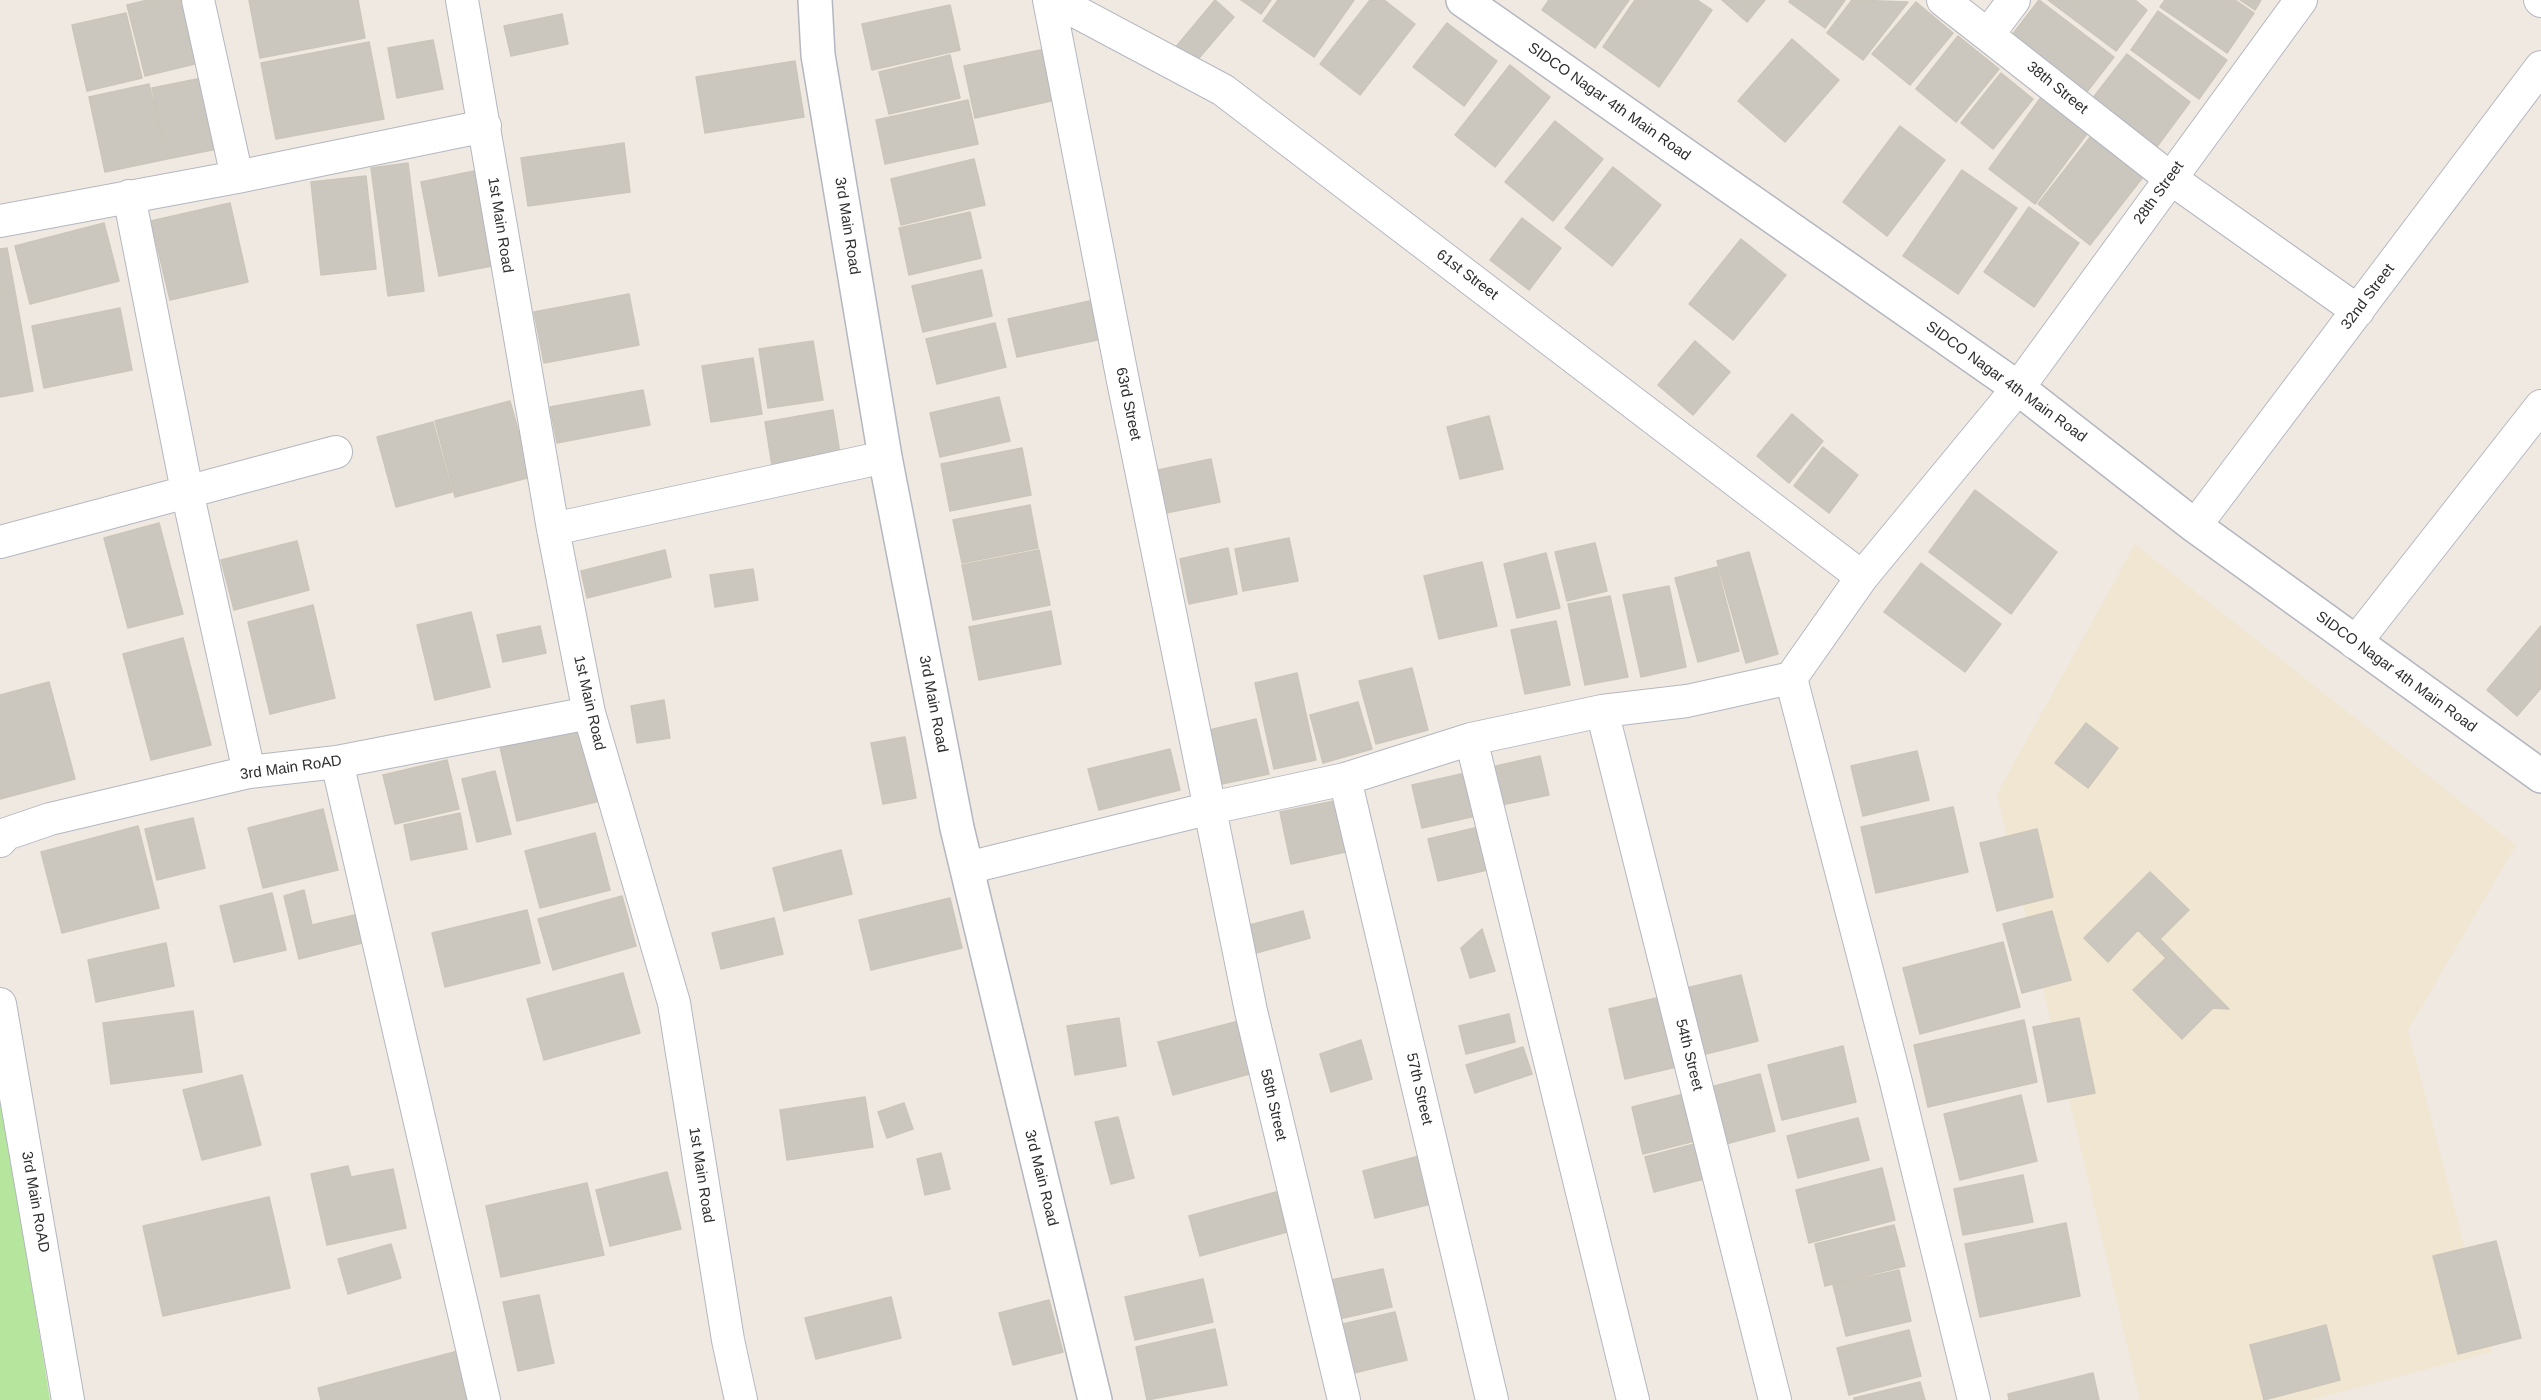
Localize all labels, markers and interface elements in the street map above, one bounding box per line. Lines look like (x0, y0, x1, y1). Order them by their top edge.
street label: SIDCO Nagar 4th Main Road (1524, 39, 1694, 165)
street label: 38th Street (2023, 58, 2091, 118)
street label: 28th Street (2130, 158, 2188, 228)
street label: 1st Main Road (484, 176, 516, 274)
street label: 3rd Main Road (830, 176, 864, 276)
street label: 61st Street (1433, 246, 1501, 304)
street label: 32nd Street (2337, 261, 2399, 333)
street label: SIDCO Nagar 4th Main Road (1922, 318, 2090, 446)
street label: 63rd Street (1111, 366, 1145, 442)
street label: SIDCO Nagar 4th Main Road (2312, 608, 2480, 736)
street label: 1st Main Road (569, 654, 609, 752)
street label: 3rd Main Road (915, 654, 951, 754)
street label: 3rd Main RoAD (239, 752, 343, 784)
street label: 54th Street (1671, 1017, 1707, 1093)
street label: 57th Street (1402, 1051, 1436, 1127)
street label: 58th Street (1256, 1067, 1290, 1143)
street label: 1st Main Road (685, 1126, 717, 1224)
street label: 3rd Main Road (1020, 1128, 1062, 1228)
street label: 3rd Main RoAD (17, 1150, 53, 1254)

